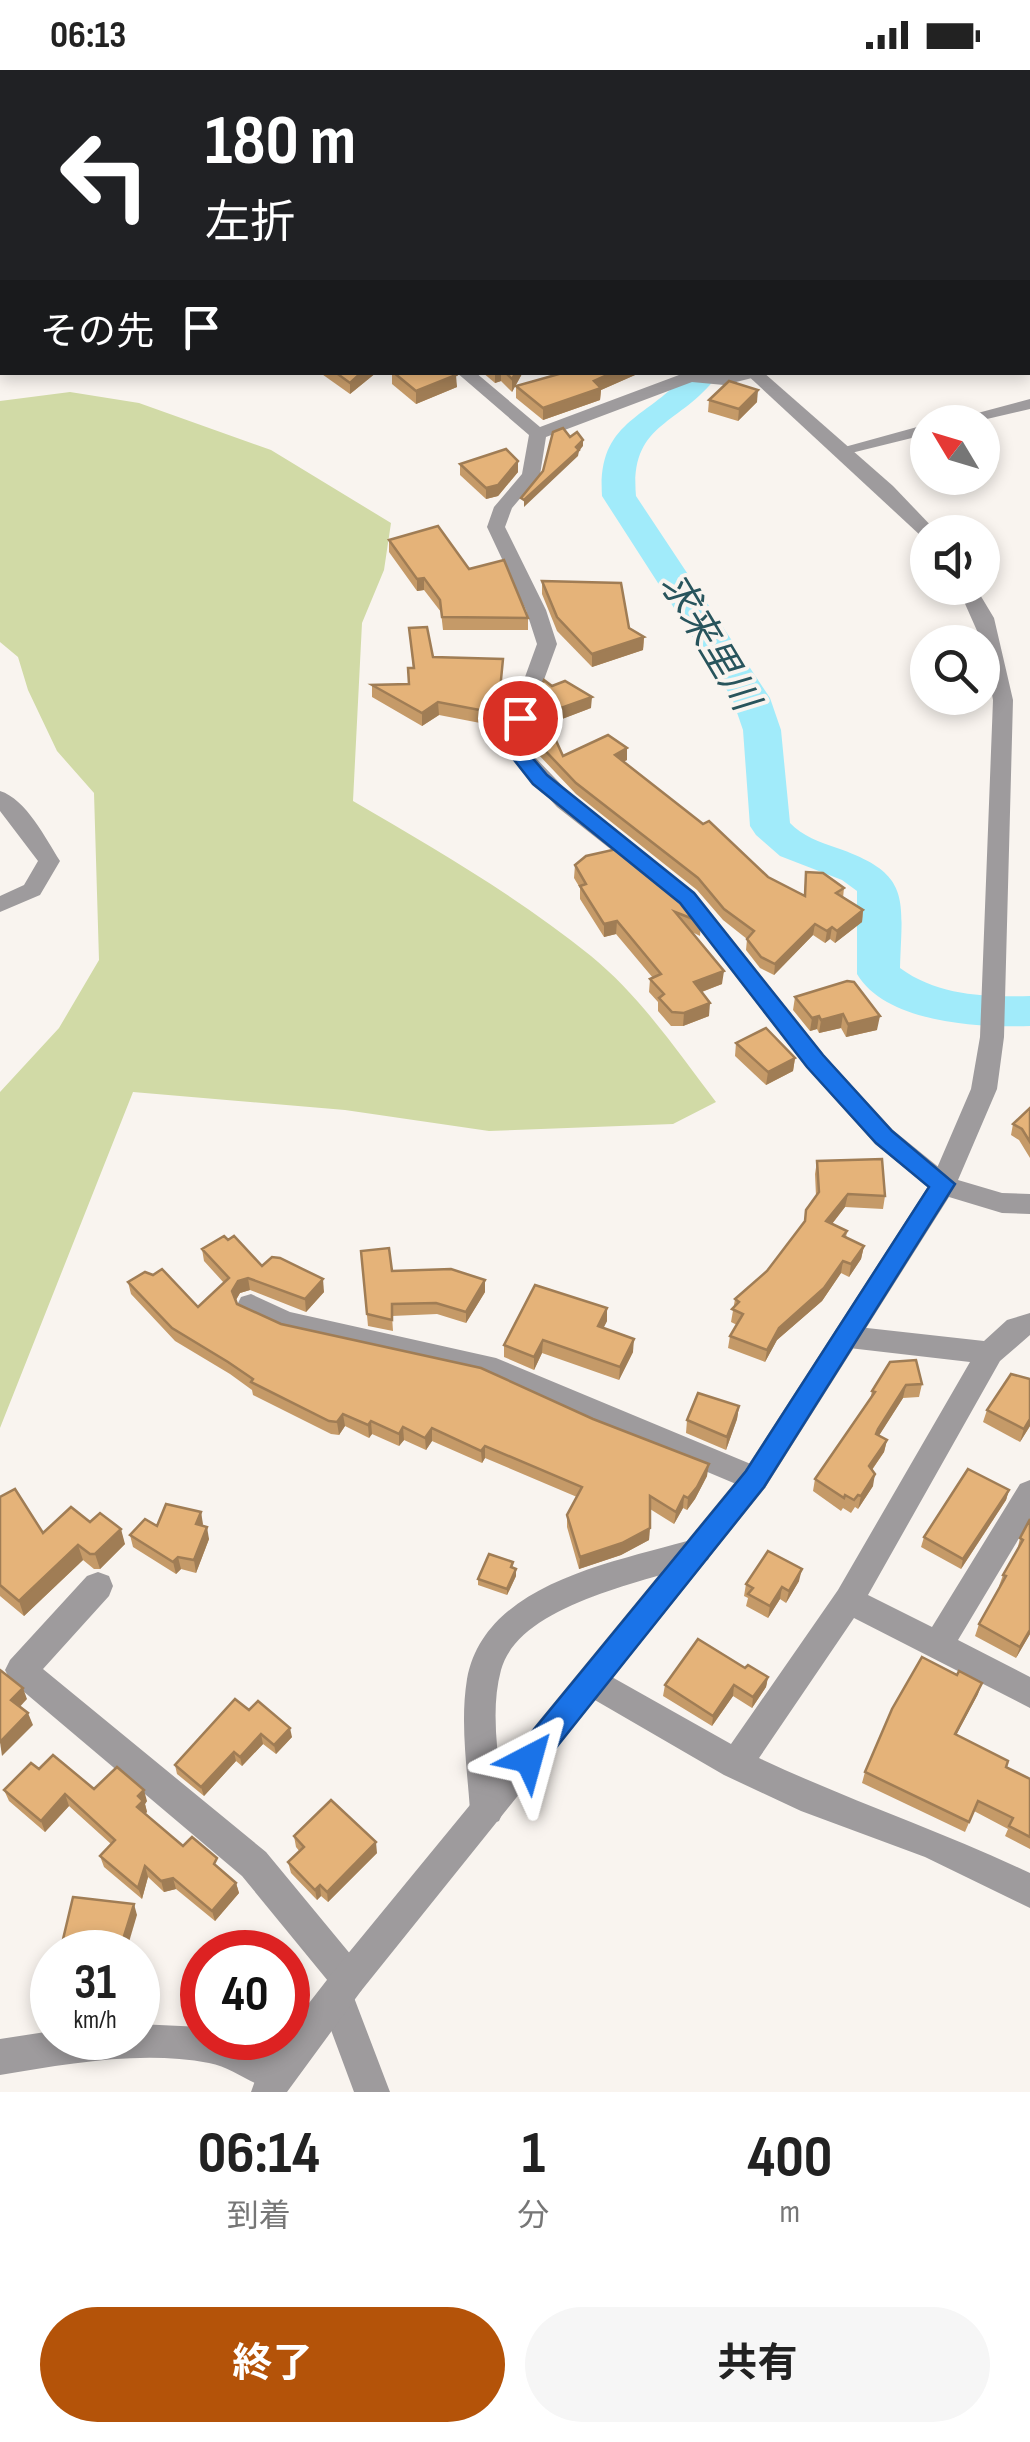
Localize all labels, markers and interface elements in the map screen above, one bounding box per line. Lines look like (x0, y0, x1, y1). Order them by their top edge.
text: 06:13 (50, 13, 126, 58)
text: 180 m (205, 100, 356, 184)
icon: left (40, 110, 170, 240)
text: 左折 (205, 196, 295, 251)
icon: arrive (174, 300, 229, 355)
text: その先 (40, 310, 154, 355)
north arrow (910, 405, 1000, 495)
map controls (910, 405, 1000, 715)
button: sound (910, 515, 1000, 605)
water label: 求来里川 (650, 565, 769, 722)
button: search (910, 625, 1000, 715)
pin (478, 676, 563, 761)
icon: arrive (493, 691, 548, 746)
position arrow (477, 1707, 581, 1811)
speed limit sign: 40 (180, 1930, 310, 2060)
text: 31 (74, 1953, 116, 2013)
text: km/h (73, 2005, 117, 2036)
text: 06:14 (198, 2118, 320, 2190)
text: 1 (522, 2118, 545, 2190)
text: 400 (747, 2122, 832, 2194)
text: m (779, 2193, 800, 2232)
text: 到着 (227, 2197, 291, 2236)
text: 分 (518, 2197, 550, 2236)
button: 終了 (40, 2307, 505, 2422)
button: 共有 (525, 2307, 990, 2422)

